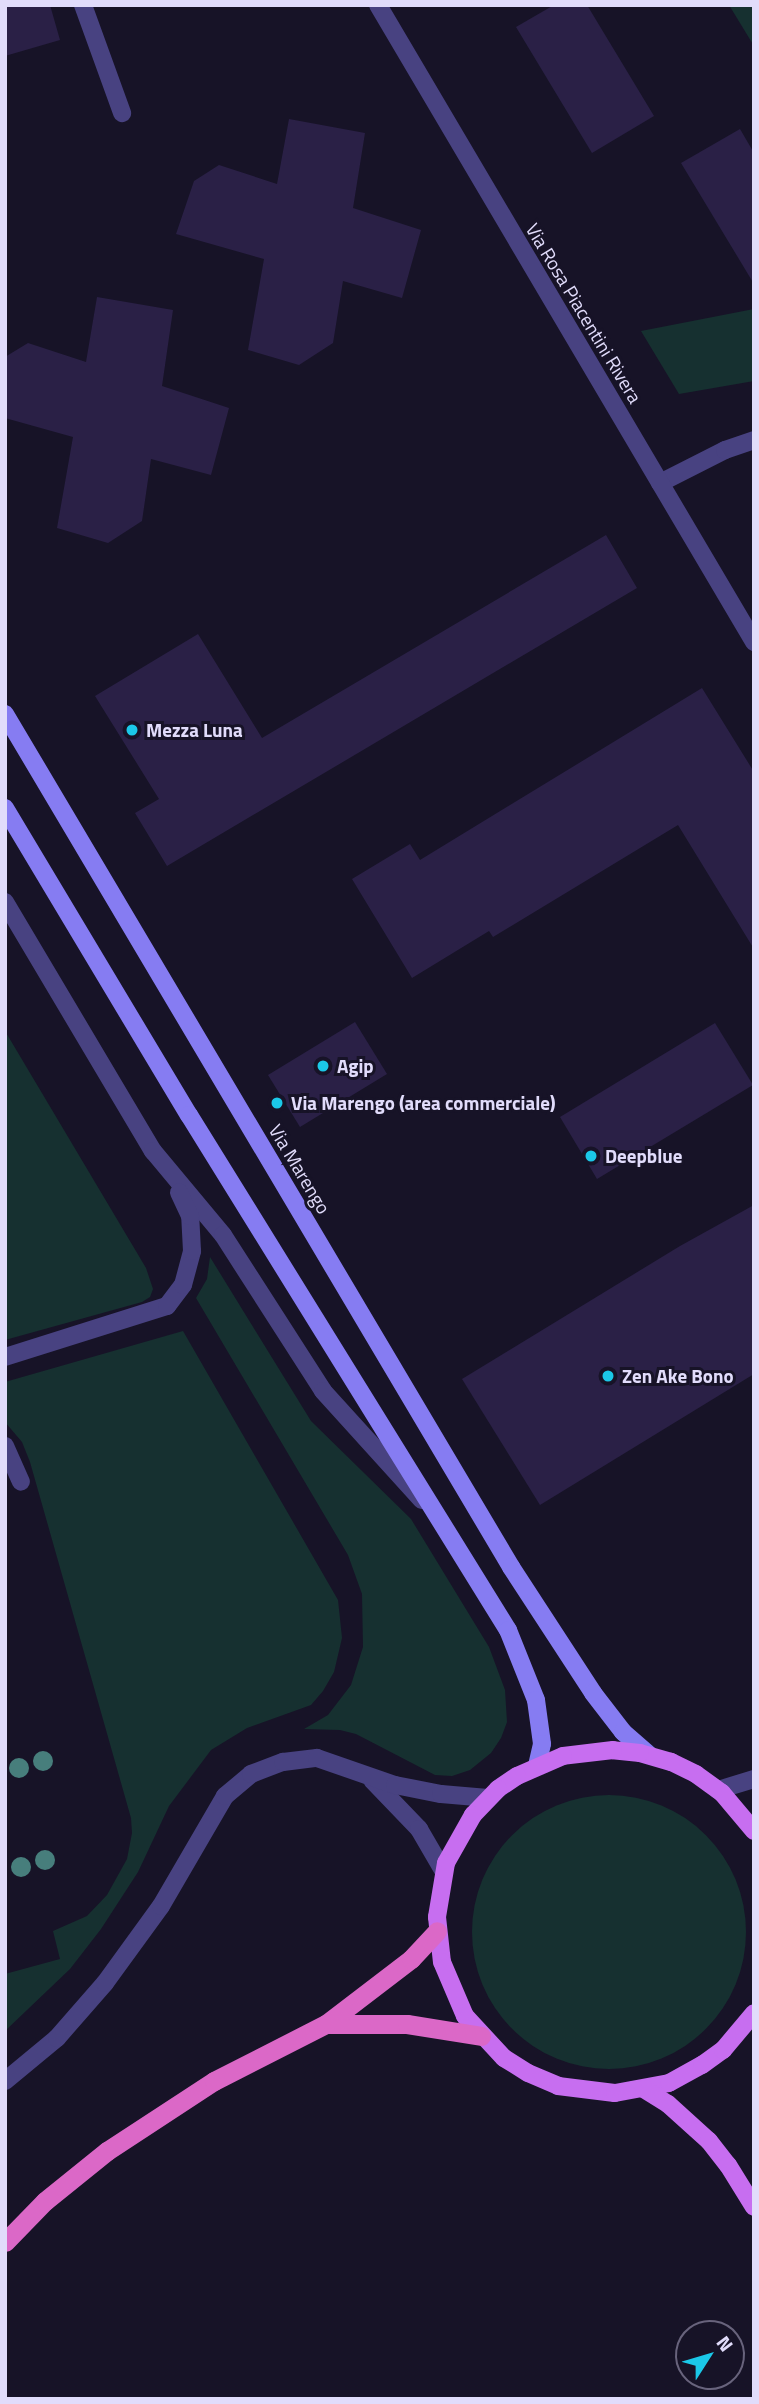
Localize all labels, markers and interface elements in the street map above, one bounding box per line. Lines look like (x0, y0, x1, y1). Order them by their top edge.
street label: Via Rosa Piacentini Rivera (521, 219, 647, 407)
place label: Mezza Luna (146, 719, 243, 741)
marker: Mezza Luna (124, 722, 140, 738)
place label: Agip (337, 1055, 374, 1077)
marker: Agip (315, 1058, 331, 1074)
place label: Via Marengo (area commerciale) (291, 1092, 556, 1114)
marker: Via Marengo (area commerciale) (269, 1095, 285, 1111)
street label: Via Marengo (264, 1120, 336, 1218)
place label: Deepblue (605, 1145, 683, 1167)
marker: Deepblue (583, 1148, 599, 1164)
place label: Zen Ake Bono (622, 1365, 734, 1387)
marker: Zen Ake Bono (600, 1368, 616, 1384)
north arrow (675, 2320, 745, 2390)
text: N (710, 2329, 741, 2357)

